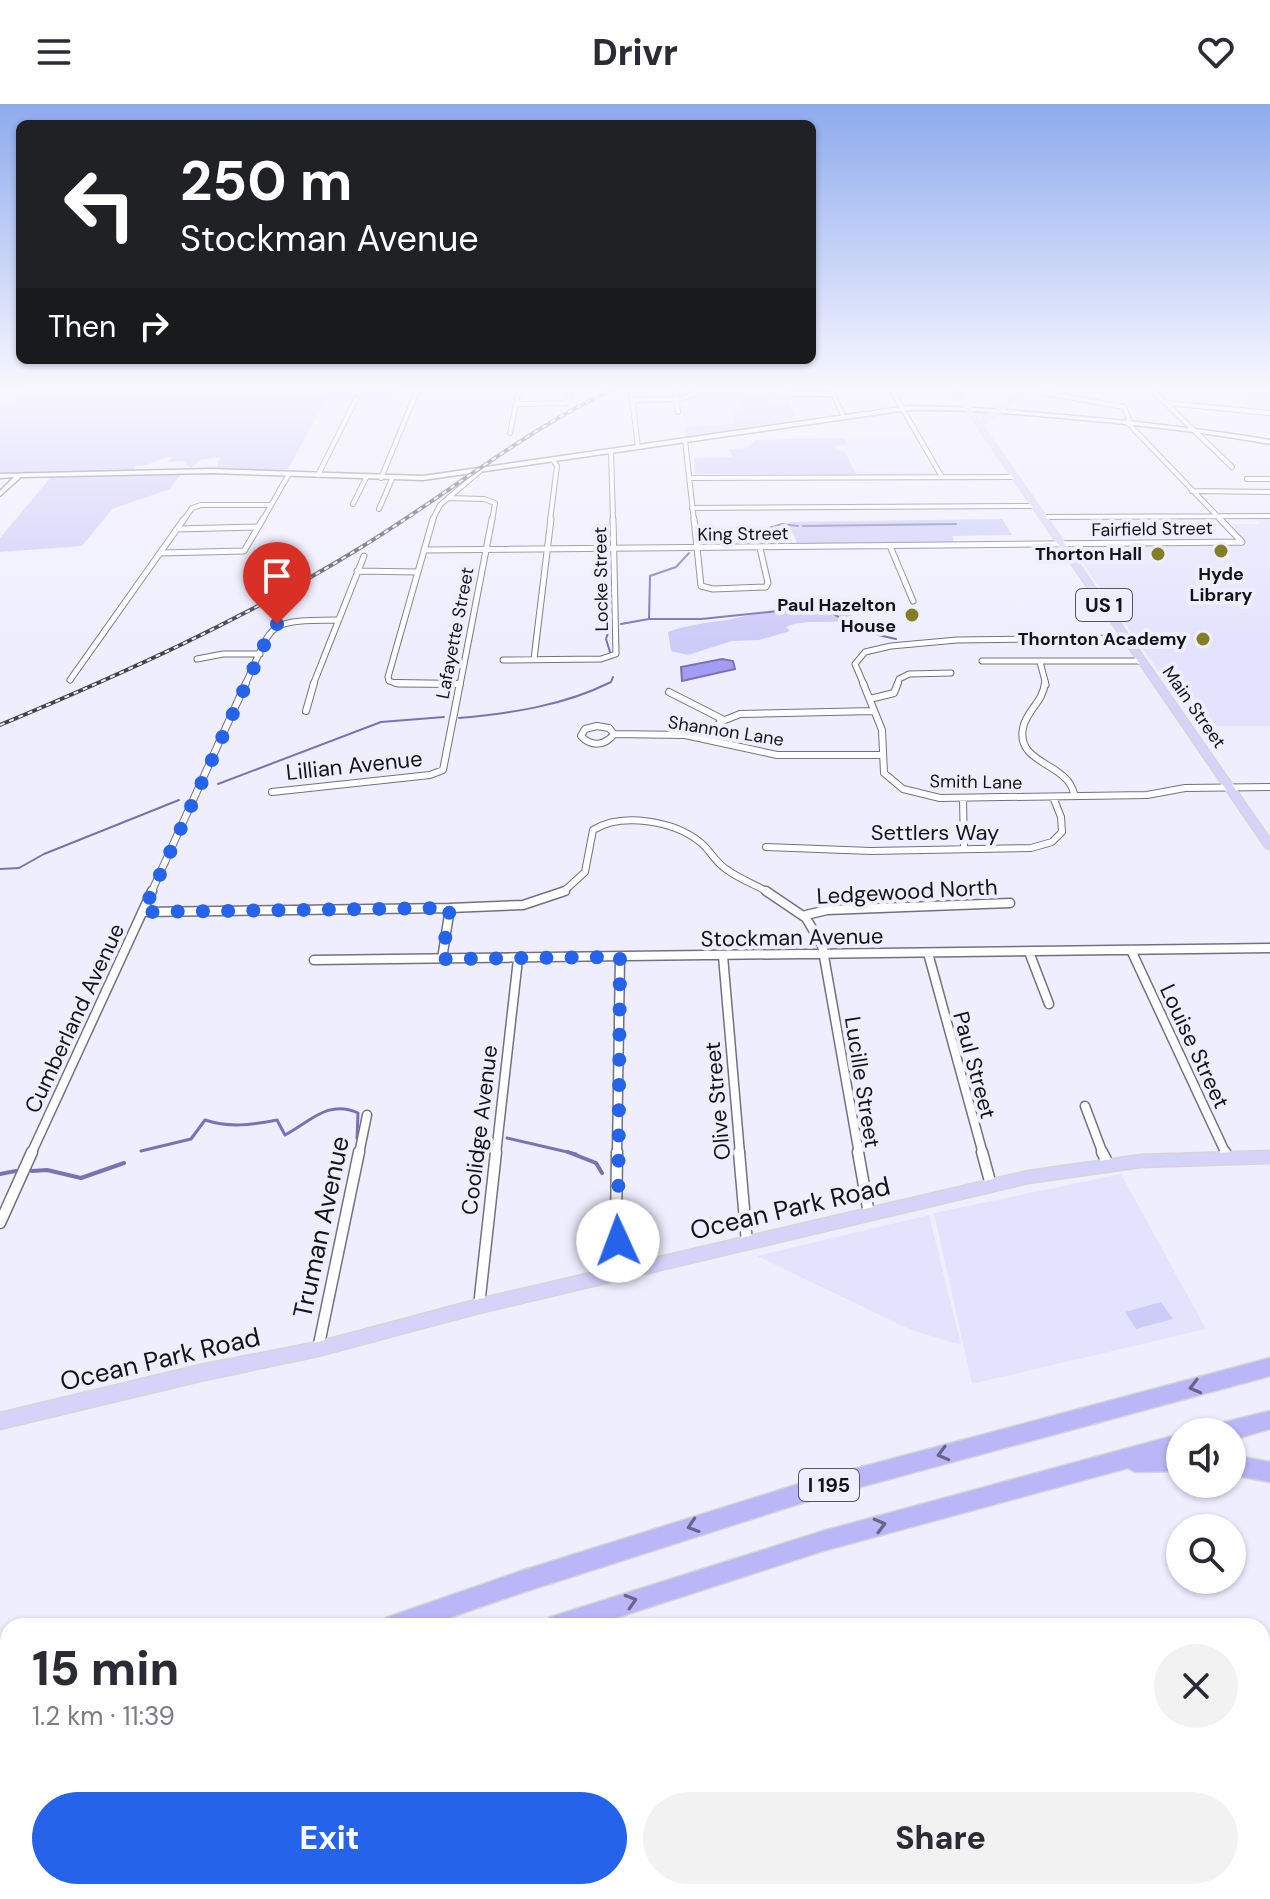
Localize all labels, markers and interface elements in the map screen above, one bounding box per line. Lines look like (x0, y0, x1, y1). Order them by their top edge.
text: Drivr (592, 29, 678, 76)
icon: menu (32, 30, 76, 74)
icon: heart (1194, 30, 1238, 74)
text: 250 m (180, 144, 352, 217)
icon: left (48, 152, 152, 256)
text: Stockman Avenue (180, 215, 479, 262)
icon: right (132, 304, 176, 348)
text: Then (48, 307, 116, 346)
street label: Fairfield Street (1091, 516, 1213, 542)
street label: King Street (697, 521, 789, 547)
street label: Locke Street (588, 527, 614, 631)
pin (243, 542, 311, 624)
place label: Thorton Hall (1035, 542, 1142, 566)
marker: Hyde Library (1212, 542, 1230, 560)
marker: Thorton Hall (1149, 545, 1167, 563)
icon: arrive (255, 554, 299, 598)
place label: Hyde Library (1190, 562, 1253, 607)
street label: Lafayette Street (430, 565, 480, 701)
road number: US 1 (1076, 589, 1132, 621)
place label: Paul Hazelton House (777, 593, 896, 638)
marker: Paul Hazelton House (903, 606, 921, 624)
place label: Thornton Academy (1018, 627, 1187, 651)
marker: Thornton Academy (1194, 630, 1212, 648)
street label: Main Street (1157, 661, 1231, 753)
street label: Shannon Lane (666, 710, 786, 752)
street label: Lillian Avenue (284, 744, 424, 787)
street label: Smith Lane (929, 769, 1023, 795)
street label: Settlers Way (871, 818, 999, 847)
street label: Ledgewood North (816, 872, 998, 911)
street label: Cumberland Avenue (18, 919, 131, 1118)
street label: Stockman Avenue (700, 921, 884, 954)
street label: Louise Street (1153, 979, 1236, 1113)
street label: Paul Street (946, 1008, 1003, 1122)
street label: Lucille Street (838, 1014, 887, 1150)
street label: Olive Street (698, 1040, 737, 1161)
street label: Coolidge Avenue (455, 1044, 504, 1217)
street label: Truman Avenue (285, 1133, 357, 1321)
street label: Ocean Park Road (687, 1168, 893, 1248)
position arrow (576, 1199, 660, 1283)
street label: Ocean Park Road (57, 1319, 263, 1399)
one-way arrow (1188, 1378, 1202, 1395)
map controls (1166, 1418, 1246, 1594)
button: sound (1166, 1418, 1246, 1498)
one-way arrow (937, 1445, 951, 1461)
road number: I 195 (799, 1469, 859, 1501)
button: search (1166, 1514, 1246, 1594)
one-way arrow (687, 1516, 701, 1532)
one-way arrow (872, 1518, 886, 1535)
one-way arrow (623, 1594, 637, 1610)
text: 15 min (32, 1637, 179, 1700)
button: close (1154, 1644, 1238, 1728)
text: 1.2 km · 11:39 (32, 1699, 175, 1733)
button: Exit (32, 1792, 627, 1884)
button: Share (643, 1792, 1238, 1884)

